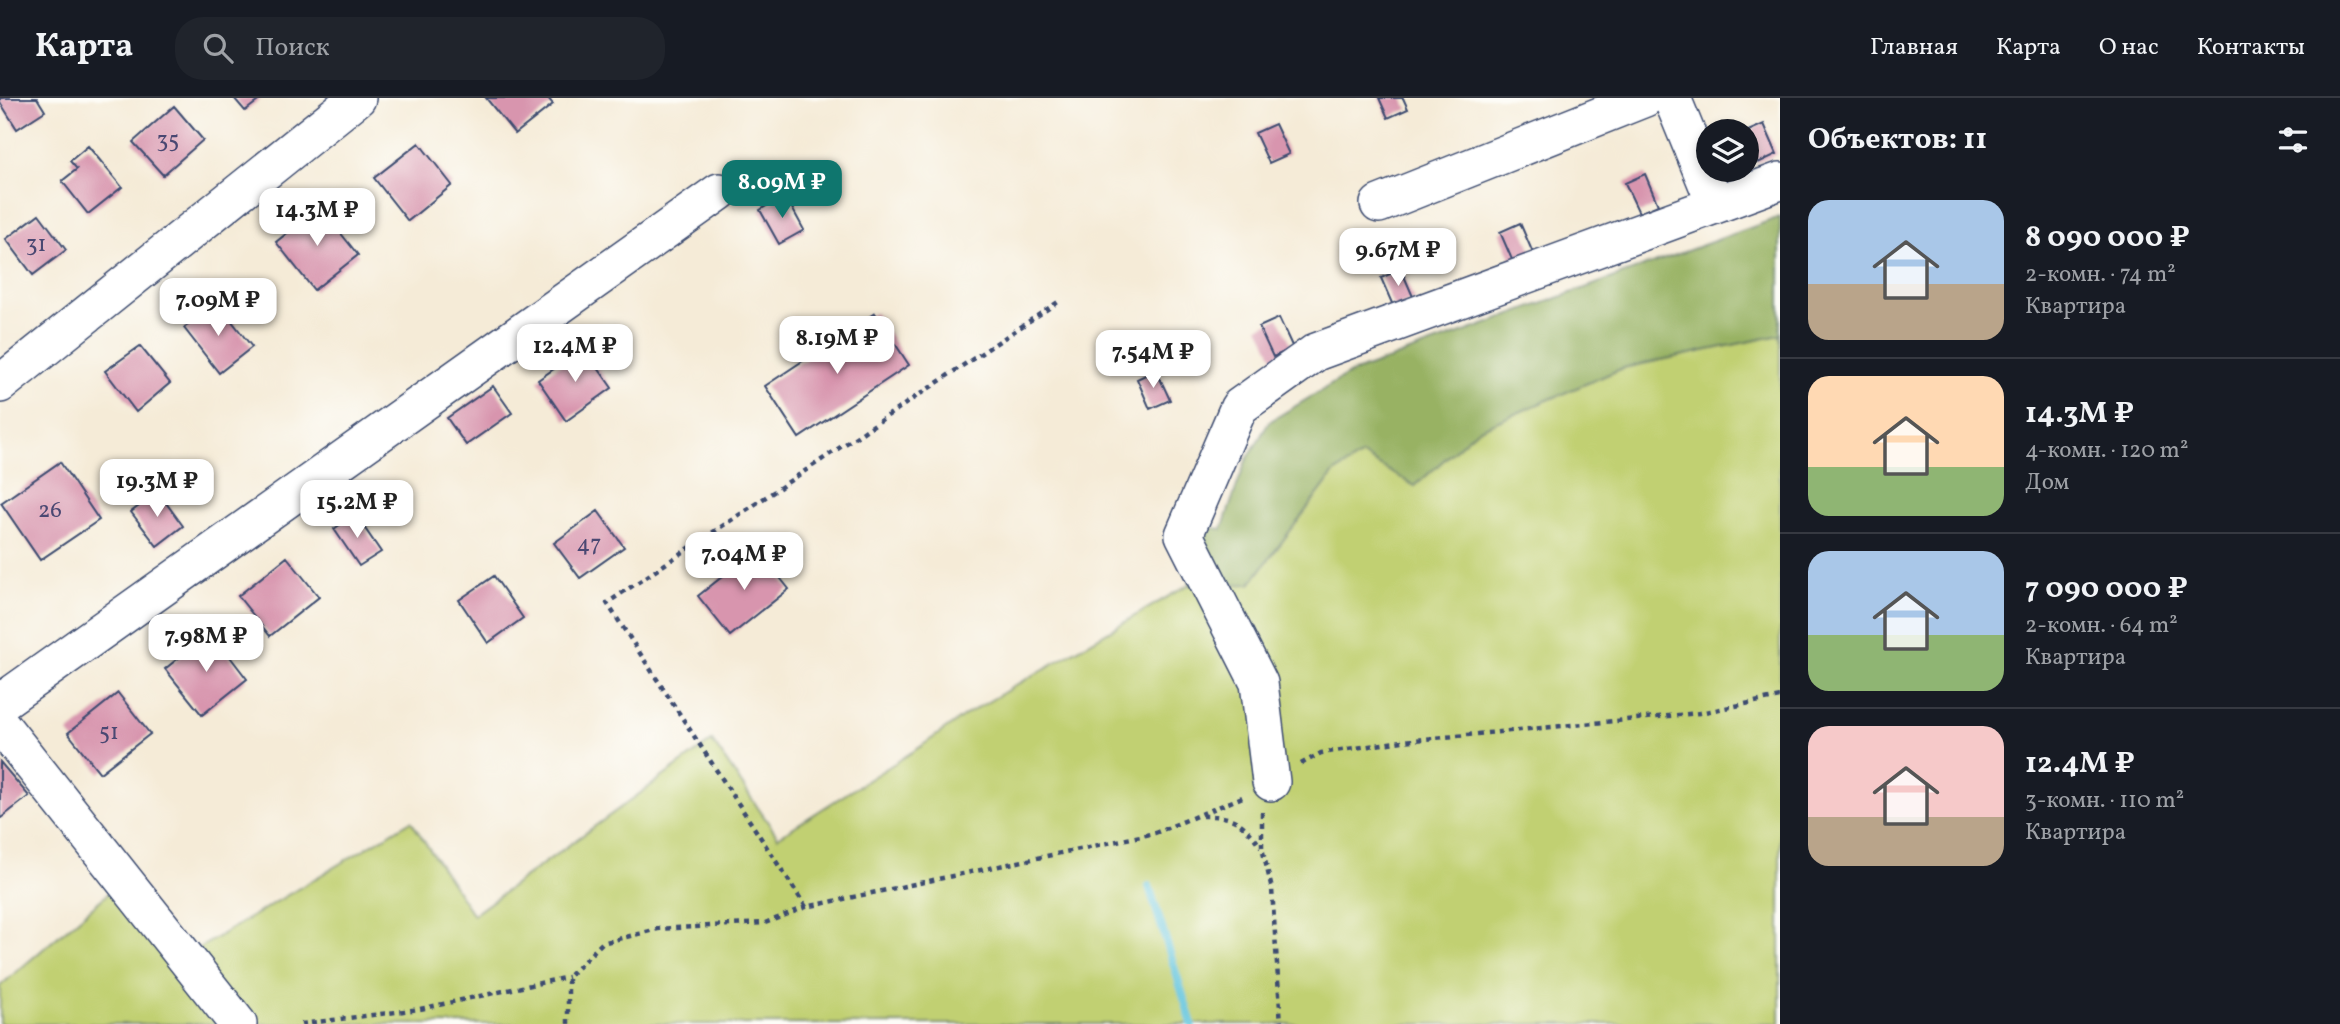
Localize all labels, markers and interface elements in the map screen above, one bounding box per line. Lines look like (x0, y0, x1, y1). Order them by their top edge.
search box (175, 17, 665, 80)
text: Карта (35, 25, 133, 71)
icon: search (199, 29, 237, 67)
text: Поиск (255, 30, 330, 66)
text: Главная (1870, 31, 1958, 65)
text: Карта (1996, 31, 2061, 65)
text: О нас (2099, 31, 2159, 65)
text: Контакты (2197, 31, 2305, 65)
map controls (1696, 119, 1759, 182)
button: layers (1696, 119, 1759, 182)
text: Объектов: 11 (1808, 119, 1987, 161)
icon: filters (2274, 121, 2312, 159)
house number: 35 (157, 125, 179, 157)
pin: 8.09M ₽ (717, 160, 847, 220)
text: 8.09M ₽ (738, 167, 826, 199)
pin: 14.3M ₽ (252, 188, 382, 248)
text: 14.3M ₽ (275, 195, 359, 227)
text: 8 090 000 ₽ (2025, 217, 2190, 259)
pin: 9.67M ₽ (1333, 228, 1463, 288)
icon: home (1864, 228, 1948, 312)
house number: 31 (26, 229, 46, 261)
text: 9.67M ₽ (1355, 235, 1441, 267)
text: 2-комн. · 74 m² (2025, 259, 2176, 291)
pin: 7.09M ₽ (153, 278, 283, 338)
text: 7.09M ₽ (176, 285, 260, 317)
text: Квартира (2025, 291, 2126, 323)
pin: 8.19M ₽ (772, 316, 902, 376)
text: 8.19M ₽ (795, 323, 879, 355)
pin: 12.4M ₽ (510, 324, 640, 384)
pin: 7.54M ₽ (1088, 330, 1218, 390)
text: 12.4M ₽ (533, 331, 617, 363)
text: 7.54M ₽ (1112, 337, 1194, 369)
text: 14.3M ₽ (2025, 393, 2134, 435)
icon: home (1864, 404, 1948, 488)
text: 4-комн. · 120 m² (2025, 435, 2188, 467)
pin: 19.3M ₽ (92, 460, 222, 519)
text: 19.3M ₽ (116, 466, 198, 498)
text: Дом (2025, 467, 2069, 499)
pin: 15.2M ₽ (292, 480, 422, 540)
text: 15.2M ₽ (316, 487, 398, 519)
house number: 26 (38, 495, 62, 527)
house number: 47 (577, 529, 601, 561)
pin: 7.04M ₽ (679, 532, 809, 592)
text: 7.04M ₽ (701, 539, 787, 571)
text: 7 090 000 ₽ (2025, 568, 2188, 610)
icon: home (1864, 579, 1948, 663)
text: 2-комн. · 64 m² (2025, 610, 2178, 642)
pin: 7.98M ₽ (141, 614, 271, 674)
text: 7.98M ₽ (164, 621, 248, 653)
text: Квартира (2025, 642, 2126, 674)
house number: 51 (99, 717, 119, 749)
text: 12.4M ₽ (2025, 743, 2135, 785)
icon: home (1864, 754, 1948, 838)
text: 3-комн. · 110 m² (2025, 785, 2184, 817)
text: Квартира (2025, 817, 2126, 849)

